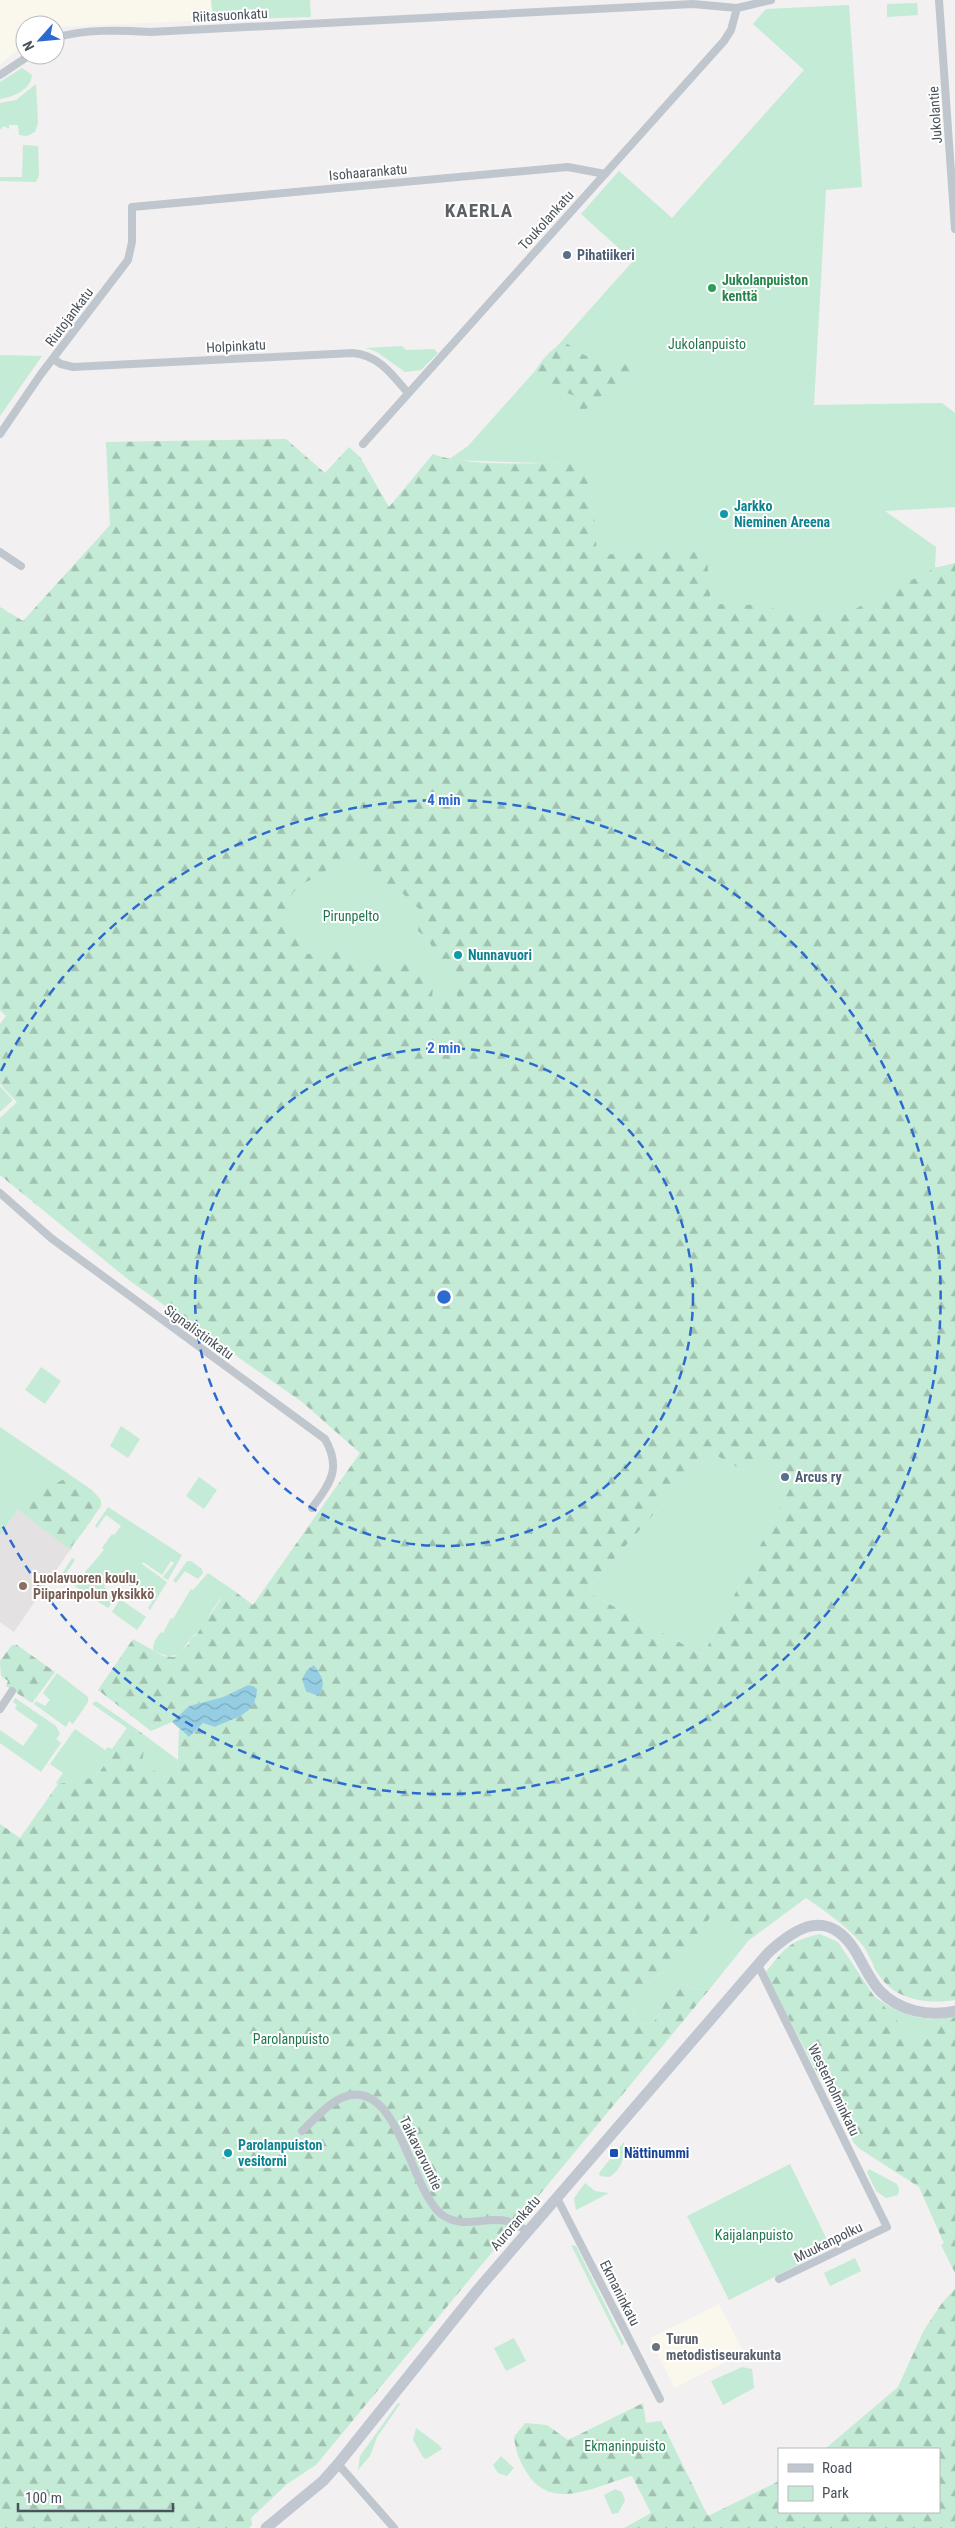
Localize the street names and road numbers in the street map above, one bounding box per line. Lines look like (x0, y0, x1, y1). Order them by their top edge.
street label: Riitasuonkatu (192, 5, 268, 25)
street label: Jukolantie (925, 85, 945, 144)
street label: Isohaarankatu (328, 161, 408, 183)
street label: Toukolankatu (515, 187, 577, 253)
street label: Riutojankatu (42, 285, 96, 349)
street label: Holpinkatu (206, 336, 266, 356)
street label: Signalistinkatu (161, 1302, 237, 1362)
street label: Westerholminkatu (805, 2042, 863, 2138)
street label: Taikavarvuntie (396, 2114, 446, 2193)
street label: Aurorankatu (487, 2192, 543, 2254)
street label: Muukanpolku (791, 2219, 865, 2265)
street label: Ekmaninkatu (597, 2258, 643, 2328)

